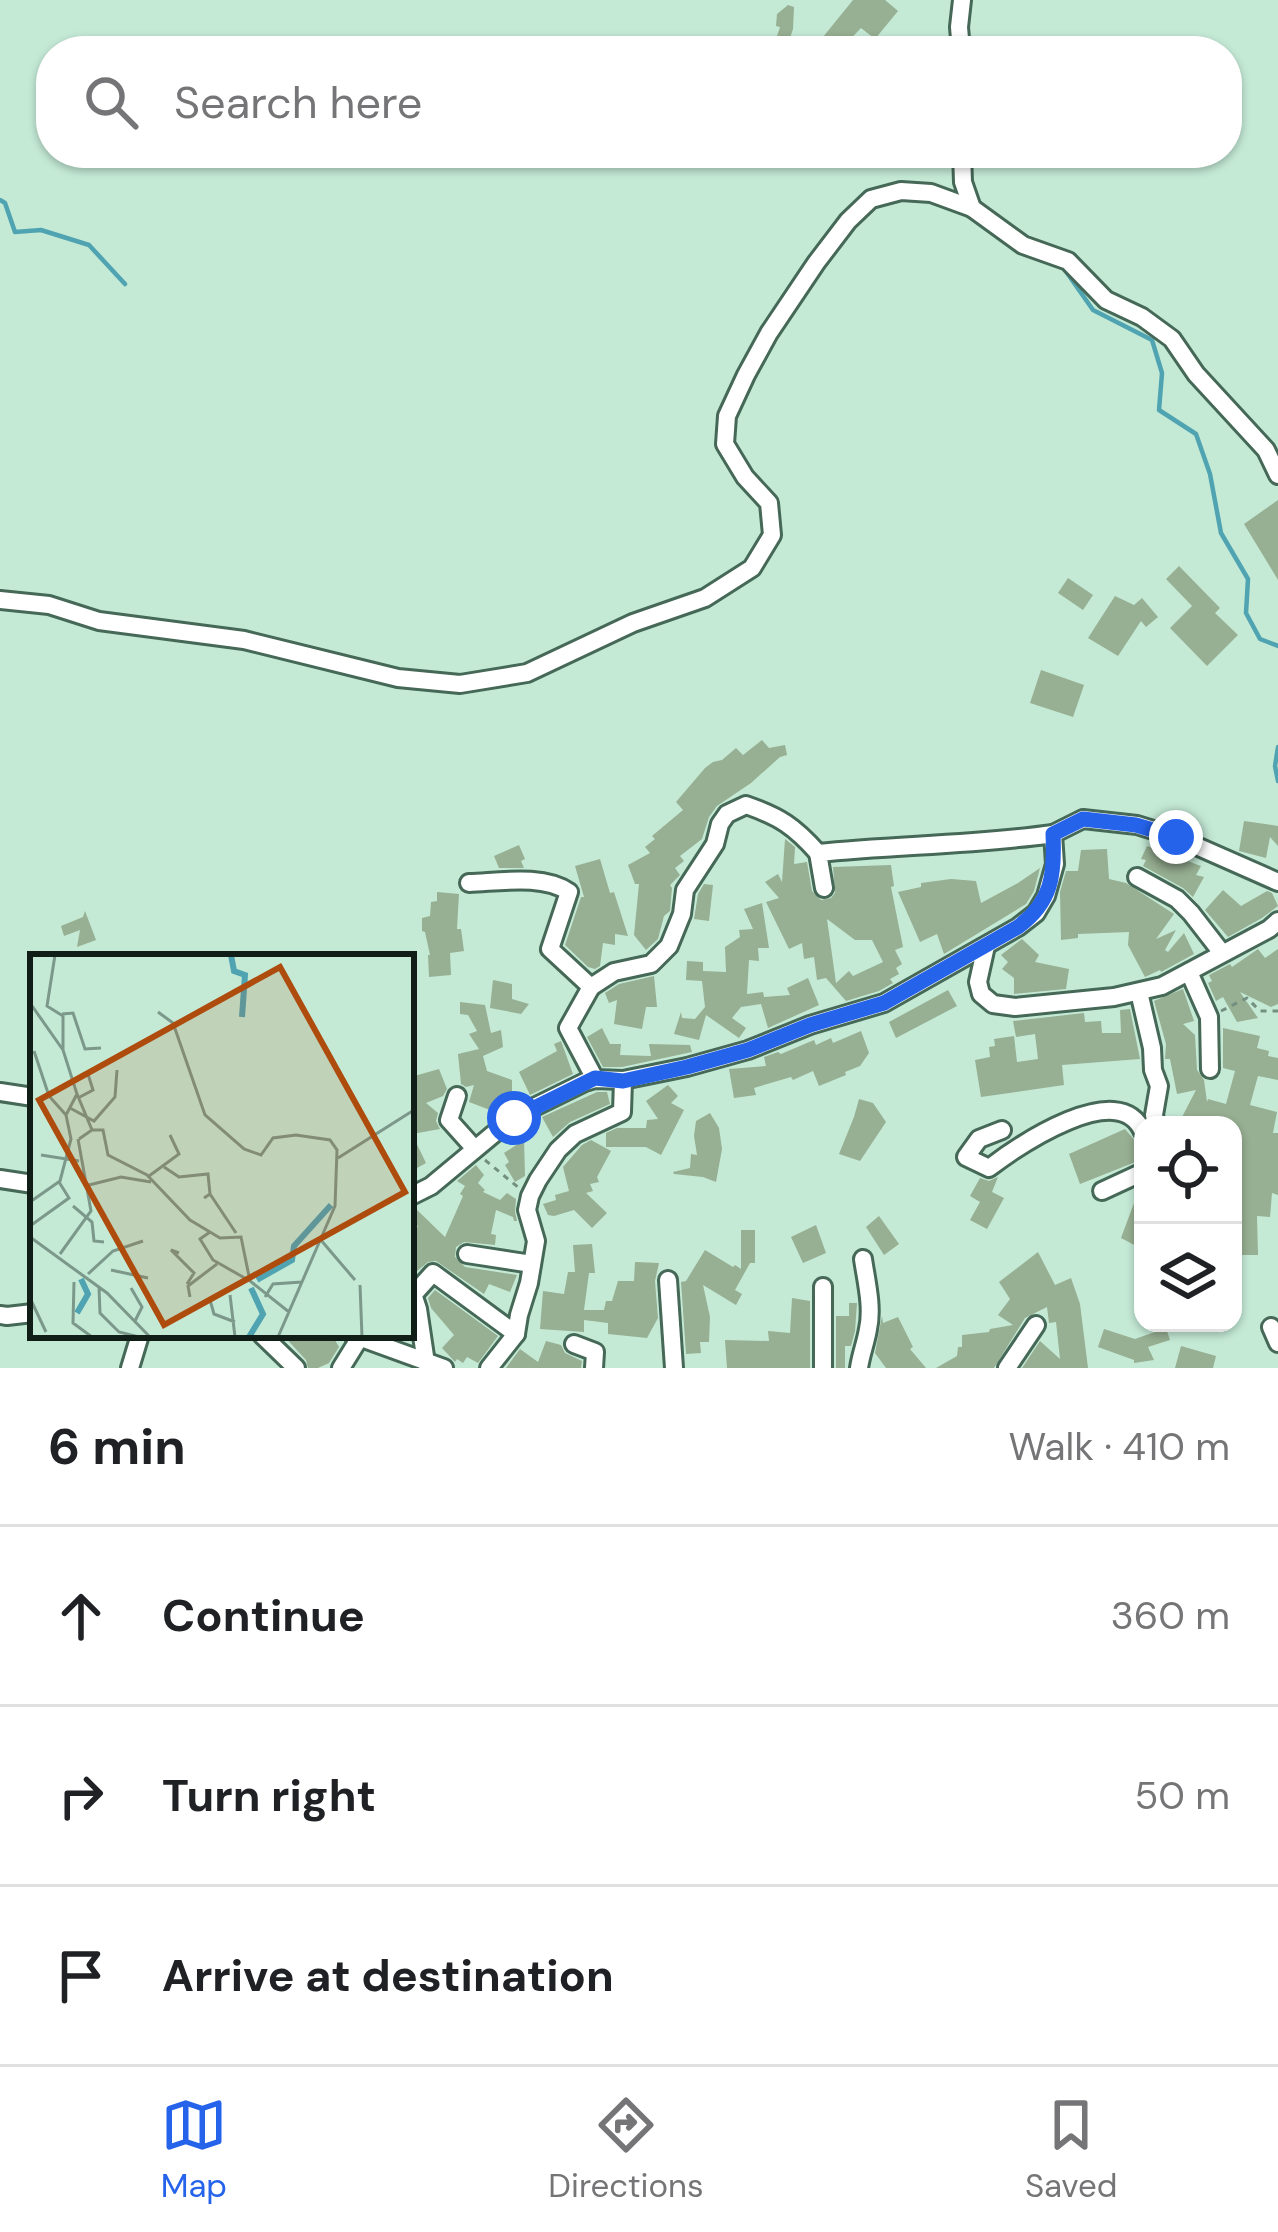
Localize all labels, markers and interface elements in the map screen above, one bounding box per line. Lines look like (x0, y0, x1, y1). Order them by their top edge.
search box (36, 36, 1242, 168)
icon: search (78, 69, 144, 135)
text: Search here (174, 73, 422, 132)
route end (1149, 810, 1203, 864)
inset map (30, 954, 414, 1338)
route start (487, 1091, 541, 1145)
map controls (1134, 1116, 1242, 1332)
button: locate (1134, 1116, 1242, 1224)
button: layers (1134, 1224, 1242, 1332)
text: 6 min (48, 1413, 186, 1480)
text: Walk · 410 m (1008, 1421, 1230, 1472)
icon: ahead (48, 1583, 114, 1649)
text: Continue (162, 1586, 365, 1645)
text: 360 m (1111, 1590, 1230, 1641)
icon: right (48, 1763, 114, 1829)
text: Turn right (162, 1766, 376, 1825)
text: 50 m (1134, 1770, 1230, 1821)
icon: arrive (48, 1943, 114, 2009)
text: Arrive at destination (162, 1946, 614, 2005)
tab: Map (161, 2092, 227, 2207)
tab: Directions (548, 2092, 704, 2207)
tab: Saved (1025, 2092, 1117, 2207)

